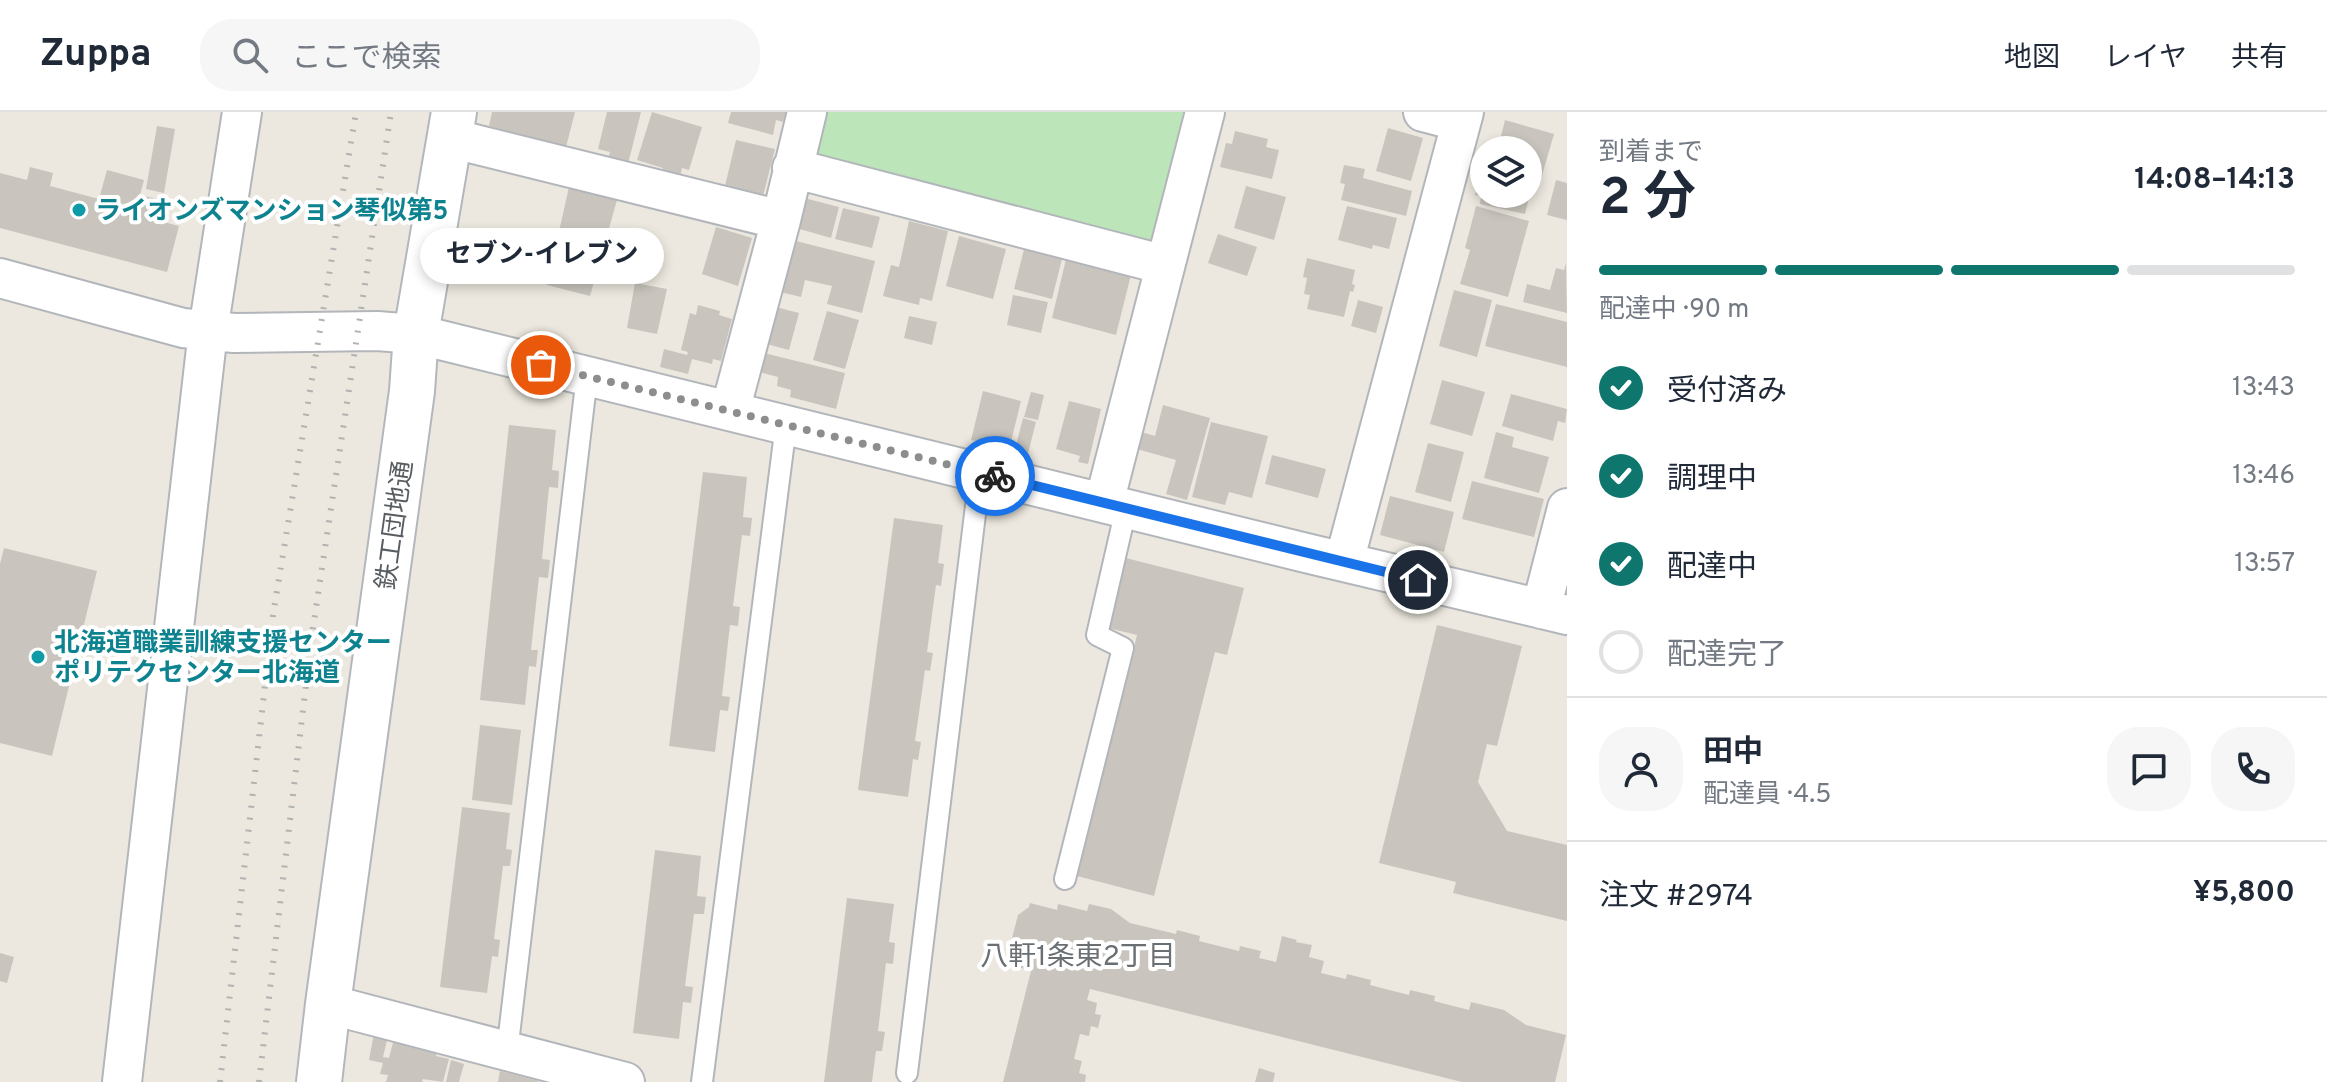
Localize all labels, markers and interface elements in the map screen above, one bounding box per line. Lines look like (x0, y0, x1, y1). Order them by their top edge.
search box (200, 19, 760, 91)
text: Zuppa (40, 31, 152, 80)
icon: search (228, 33, 272, 77)
text: ここで検索 (292, 41, 442, 78)
text: 地図 (2004, 41, 2060, 77)
text: レイヤ (2104, 41, 2187, 77)
text: 共有 (2231, 41, 2287, 77)
map controls (1470, 136, 1542, 208)
button: layers (1470, 136, 1542, 208)
text: 到着まで (1599, 137, 1703, 170)
text: 14:08–14:13 (2134, 162, 2295, 199)
text: 2 分 (1599, 167, 1696, 233)
place label: ライオンズマンション琴似第5 (95, 196, 448, 229)
marker: ライオンズマンション琴似第5 (70, 201, 88, 219)
callout: セブン-イレブン (419, 229, 663, 285)
text: セブン-イレブン (446, 239, 638, 272)
text: 配達中 · 90 m (1599, 294, 1749, 327)
pin (507, 331, 575, 399)
icon: bag (519, 343, 563, 387)
icon: check (1599, 366, 1643, 410)
text: 13:43 (2232, 372, 2295, 405)
text: 受付済み (1667, 374, 1787, 411)
courier (955, 436, 1035, 516)
icon: bike (973, 454, 1017, 498)
icon: check (1599, 454, 1643, 498)
street label: 鉄工団地通 (371, 459, 422, 592)
text: 13:46 (2232, 460, 2295, 493)
text: 調理中 (1667, 462, 1757, 499)
icon: check (1599, 542, 1643, 586)
pin (1384, 546, 1452, 614)
text: 13:57 (2234, 548, 2295, 581)
text: 配達中 (1667, 550, 1757, 587)
icon: home (1396, 558, 1440, 602)
place label: 北海道職業訓練支援センター ポリテクセンター北海道 (54, 628, 392, 691)
text: 配達完了 (1667, 638, 1787, 675)
marker: 北海道職業訓練支援センター ポリテクセンター北海道 (29, 648, 47, 666)
button: person (1599, 727, 1683, 811)
button: chat (2107, 727, 2191, 811)
button: phone (2211, 727, 2295, 811)
text: 田中 (1703, 735, 1763, 772)
text: 配達員 · 4.5 (1703, 779, 1831, 812)
text: ¥5,800 (2193, 875, 2295, 912)
text: 注文 #2974 (1599, 879, 1753, 916)
district label: 八軒1条東2丁目 (980, 940, 1176, 976)

